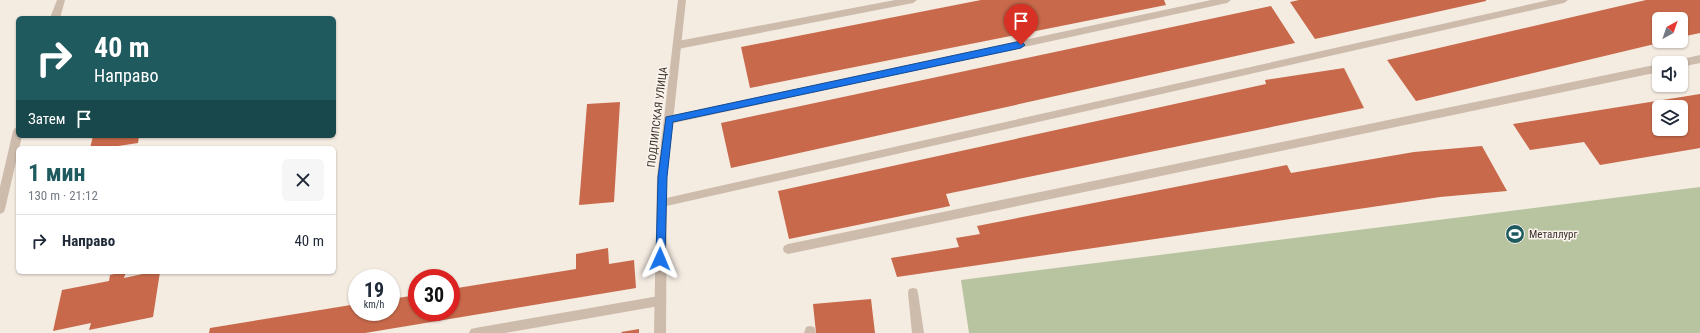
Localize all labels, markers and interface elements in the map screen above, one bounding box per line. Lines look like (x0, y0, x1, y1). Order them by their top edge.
pin (1004, 4, 1038, 45)
icon: arrive (1010, 10, 1032, 32)
north arrow (1652, 12, 1688, 48)
map controls (1652, 12, 1688, 136)
text: 40 m (94, 31, 150, 64)
icon: right (28, 32, 80, 84)
button: sound (1652, 56, 1688, 92)
text: Направо (94, 65, 159, 86)
street label: ПОДЛИПСКАЯ УЛИЦА (645, 65, 670, 168)
button: layers (1652, 100, 1688, 136)
icon: arrive (73, 108, 95, 130)
text: Затем (28, 110, 65, 128)
text: 1 мин (28, 159, 86, 187)
button: close (282, 159, 324, 201)
text: 130 m · 21:12 (28, 188, 98, 203)
sports icon: Металлург (1504, 223, 1526, 245)
place label: Металлург (1529, 228, 1578, 241)
icon: right (28, 230, 50, 252)
text: Направо (62, 232, 115, 250)
text: 40 m (294, 232, 324, 250)
position arrow (639, 238, 681, 280)
speed limit sign: 30 (408, 269, 460, 321)
text: 19 (364, 278, 384, 302)
text: km/h (364, 299, 384, 310)

